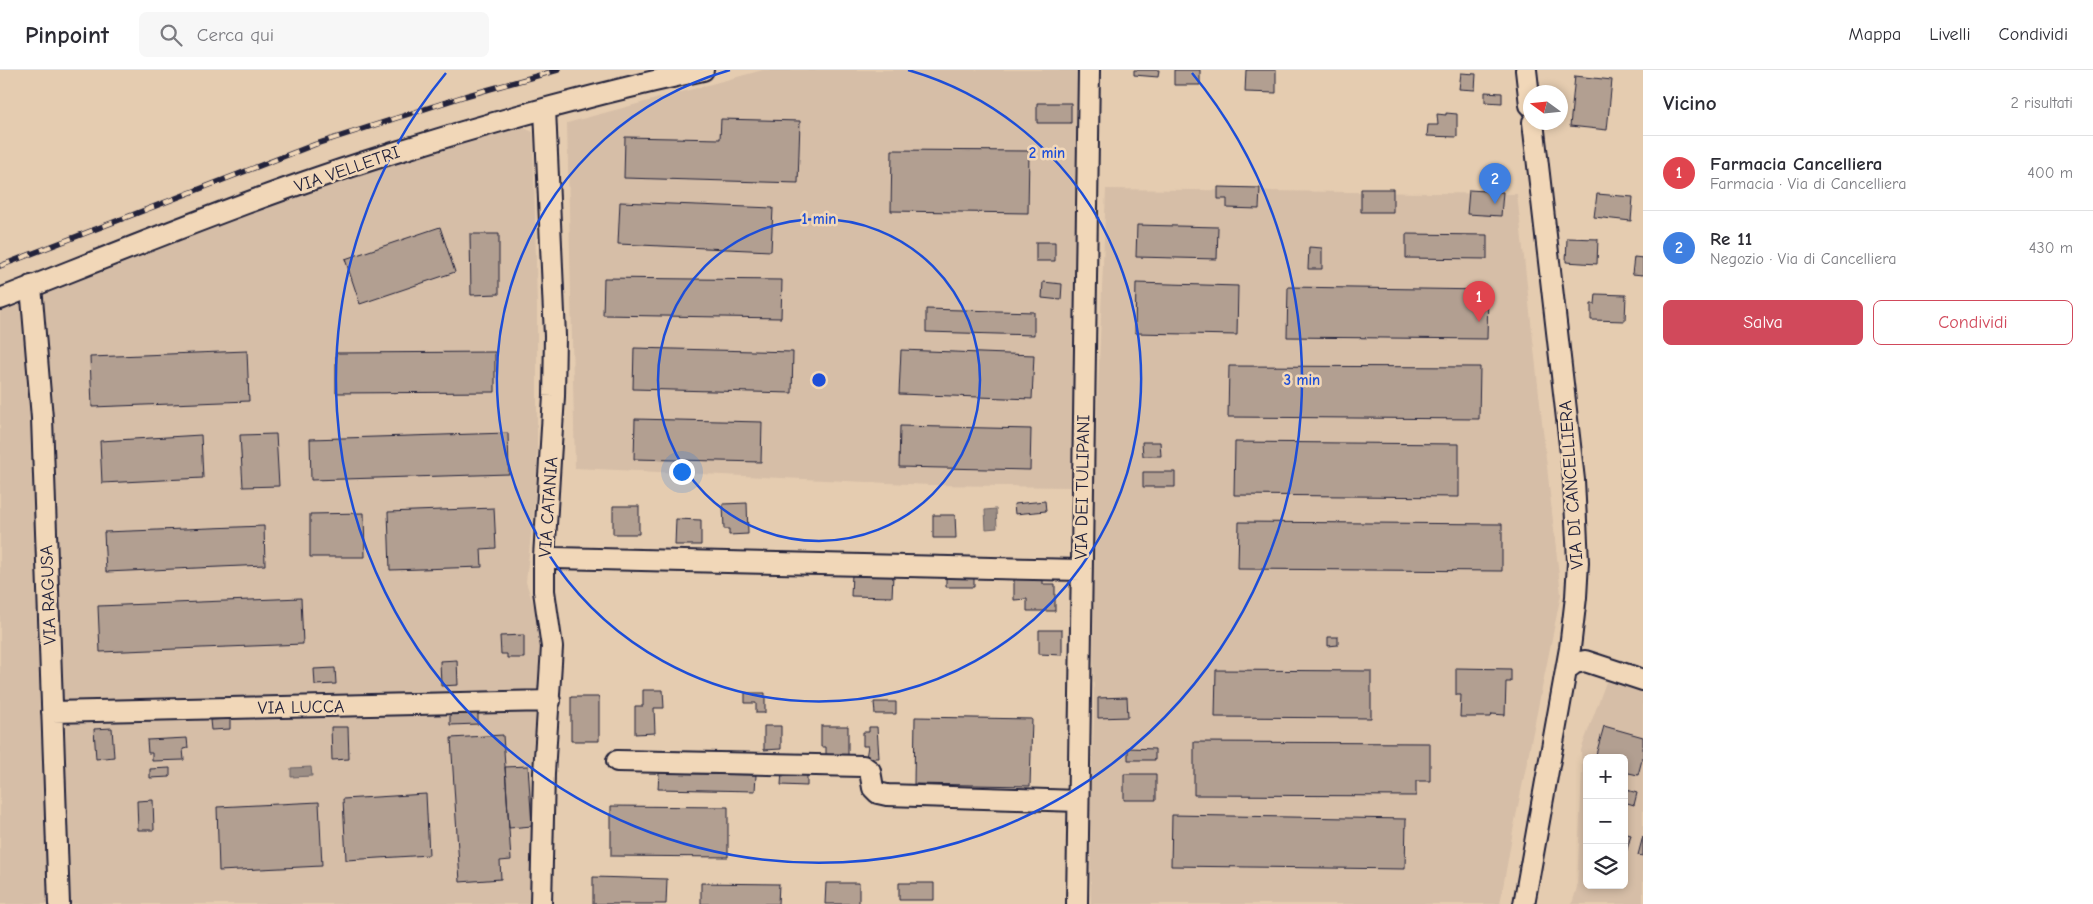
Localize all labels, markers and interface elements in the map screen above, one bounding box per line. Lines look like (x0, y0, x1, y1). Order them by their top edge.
search box (139, 12, 489, 57)
text: Pinpoint (25, 21, 109, 49)
icon: search (157, 21, 185, 49)
text: Cerca qui (197, 24, 274, 46)
text: Mappa (1849, 24, 1901, 45)
text: Livelli (1929, 24, 1971, 45)
text: Condividi (1999, 24, 2068, 45)
north arrow (1523, 85, 1568, 130)
text: Vicino (1663, 91, 1717, 115)
text: 2 risultati (2010, 94, 2073, 112)
street label: VIA VELLETRI (292, 142, 402, 197)
text: 2 min (1029, 144, 1065, 162)
text: Farmacia Cancelliera (1710, 153, 1882, 175)
pin: 2 (1479, 163, 1511, 204)
text: 1 (1676, 164, 1682, 182)
text: 400 m (2027, 164, 2073, 182)
text: Farmacia · Via di Cancelliera (1710, 175, 1906, 193)
text: 1 min (802, 210, 836, 228)
text: Re 11 (1710, 228, 1752, 250)
text: 2 (1675, 239, 1683, 257)
text: 430 m (2029, 239, 2073, 257)
text: Negozio · Via di Cancelliera (1710, 250, 1896, 268)
pin: 1 (1463, 281, 1495, 322)
button: Salva (1663, 300, 1863, 345)
button: Condividi (1873, 300, 2073, 345)
centre of rings (810, 371, 828, 389)
text: 3 min (1284, 371, 1320, 389)
street label: VIA DI CANCELLIERA (1555, 400, 1588, 570)
street label: VIA DEI TULIPANI (1071, 414, 1094, 560)
street label: VIA CATANIA (535, 456, 562, 558)
your location (669, 459, 695, 485)
street label: VIA RAGUSA (36, 545, 61, 645)
street label: VIA LUCCA (258, 696, 344, 719)
map controls (1583, 754, 1628, 889)
button: + (1583, 754, 1628, 799)
button: − (1583, 799, 1628, 844)
button: layers (1583, 844, 1628, 889)

